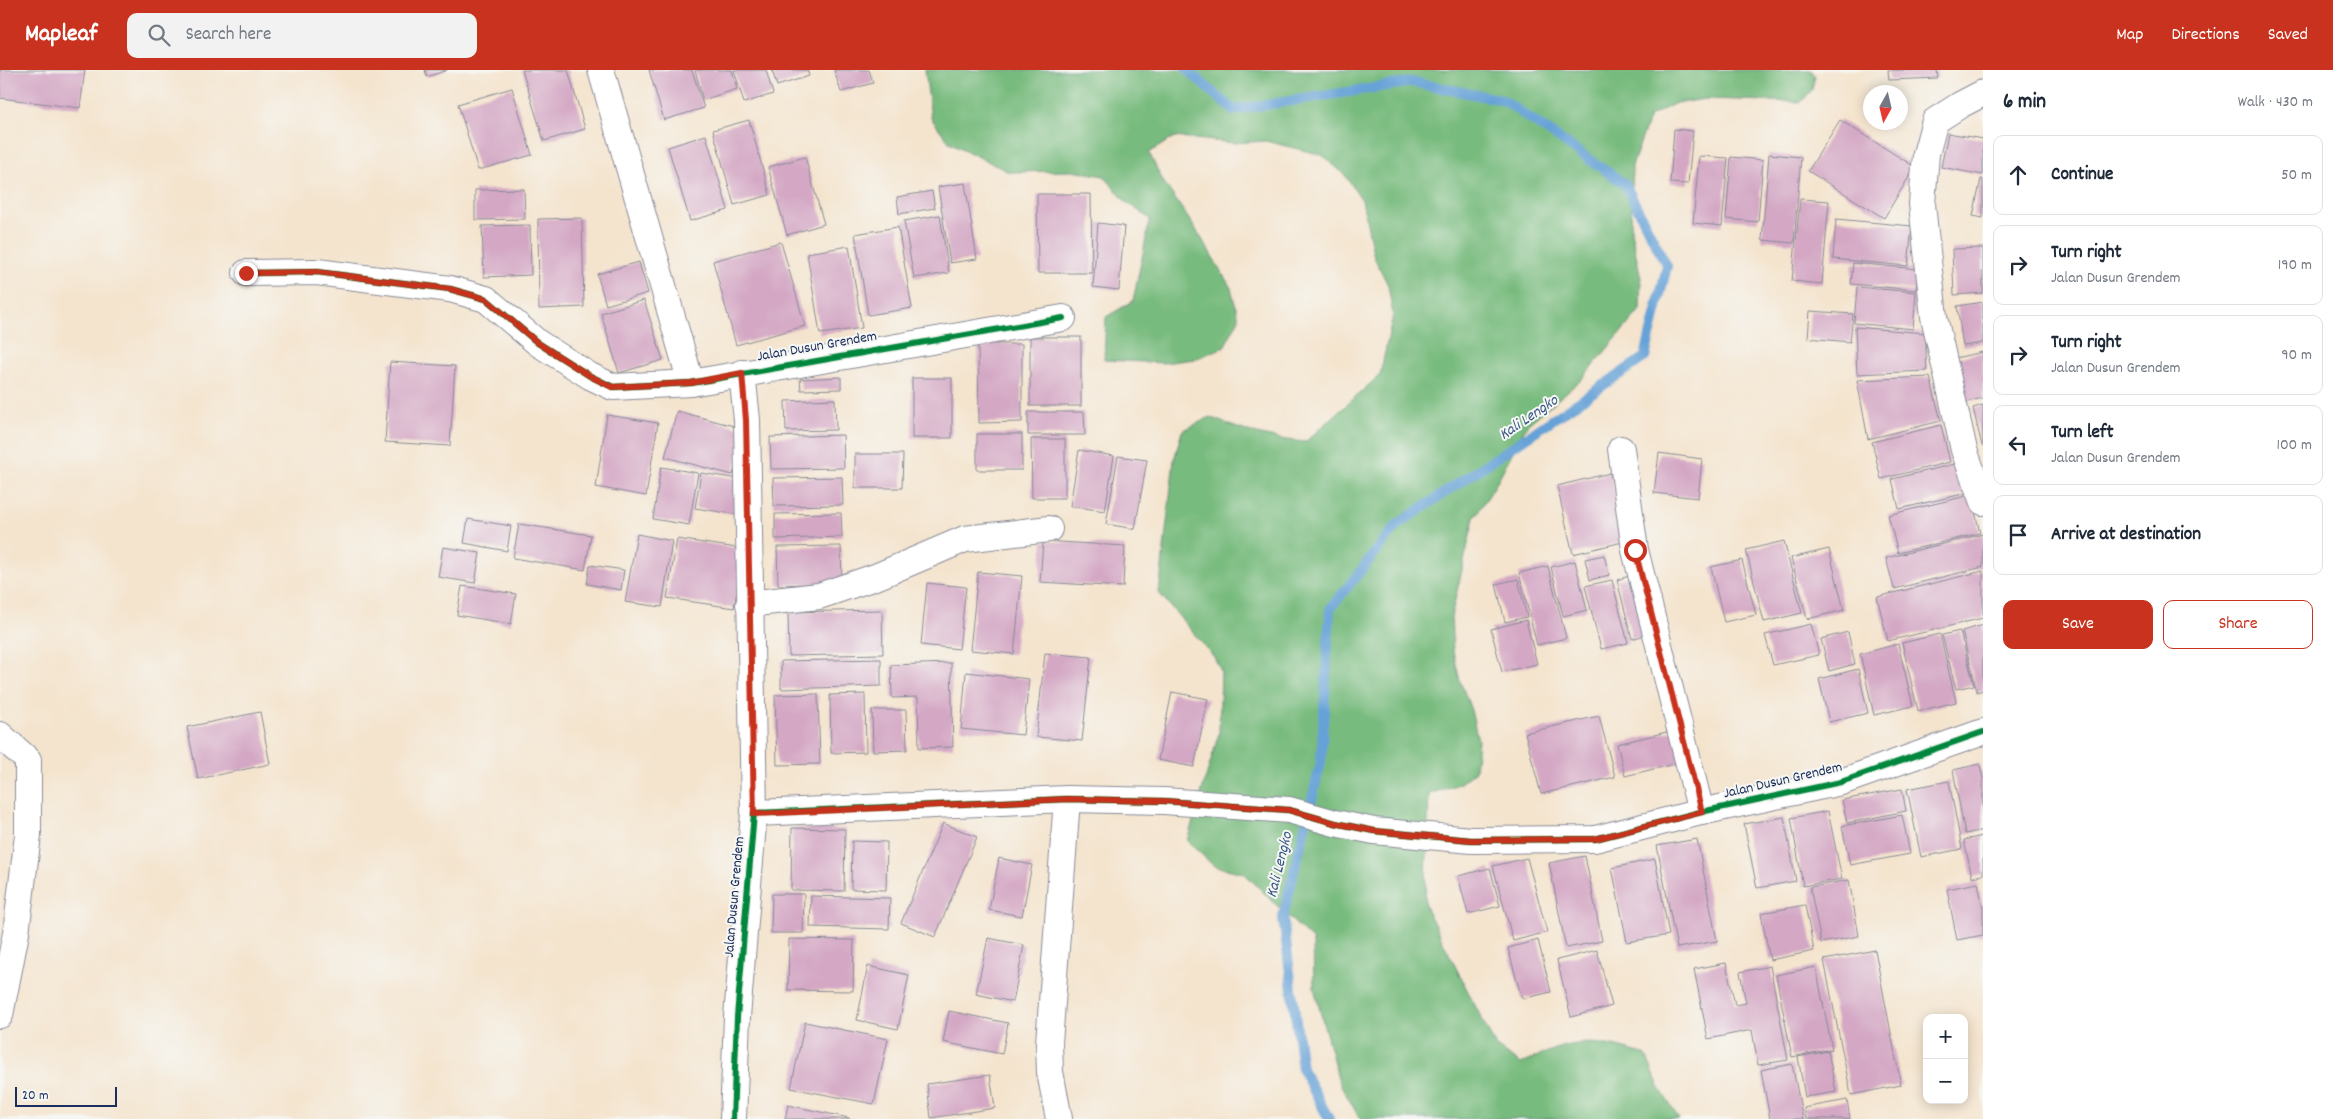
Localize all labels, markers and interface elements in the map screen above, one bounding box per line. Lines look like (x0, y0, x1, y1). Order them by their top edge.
search box (127, 13, 477, 58)
text: Mapleaf (25, 18, 97, 52)
icon: search (145, 21, 173, 49)
text: Search here (185, 22, 271, 49)
text: Map (2116, 23, 2143, 48)
text: Directions (2171, 23, 2240, 48)
text: Saved (2268, 23, 2308, 48)
north arrow (1863, 85, 1908, 130)
text: 6 min (2003, 88, 2046, 118)
text: Walk · 430 m (2238, 91, 2313, 114)
icon: ahead (2004, 161, 2032, 189)
text: Continue (2051, 162, 2113, 189)
text: 50 m (2281, 164, 2312, 187)
text: Turn right (2051, 240, 2122, 267)
icon: right (2004, 251, 2032, 279)
text: 190 m (2278, 254, 2312, 277)
route end (235, 262, 258, 285)
text: Jalan Dusun Grendem (2051, 267, 2181, 290)
street label: Jalan Dusun Grendem (755, 326, 879, 368)
text: Turn right (2051, 330, 2122, 357)
icon: right (2004, 341, 2032, 369)
text: 90 m (2281, 344, 2312, 367)
text: Jalan Dusun Grendem (2051, 357, 2181, 380)
water label: Kali Lengko (1495, 389, 1564, 446)
text: Turn left (2051, 420, 2114, 447)
icon: left (2004, 431, 2032, 459)
text: 100 m (2276, 434, 2312, 457)
text: Jalan Dusun Grendem (2051, 447, 2181, 470)
icon: arrive (2004, 521, 2032, 549)
text: Arrive at destination (2051, 522, 2201, 549)
route start (1624, 539, 1647, 562)
button: Save (2003, 600, 2153, 649)
button: Share (2163, 600, 2313, 649)
street label: Jalan Dusun Grendem (1721, 757, 1845, 805)
water label: Kali Lengko (1261, 829, 1299, 900)
street label: Jalan Dusun Grendem (719, 836, 751, 958)
map controls (1923, 1014, 1968, 1104)
button: + (1923, 1014, 1968, 1059)
button: − (1923, 1059, 1968, 1104)
scale bar (15, 1084, 118, 1107)
text: 20 m (22, 1086, 49, 1106)

